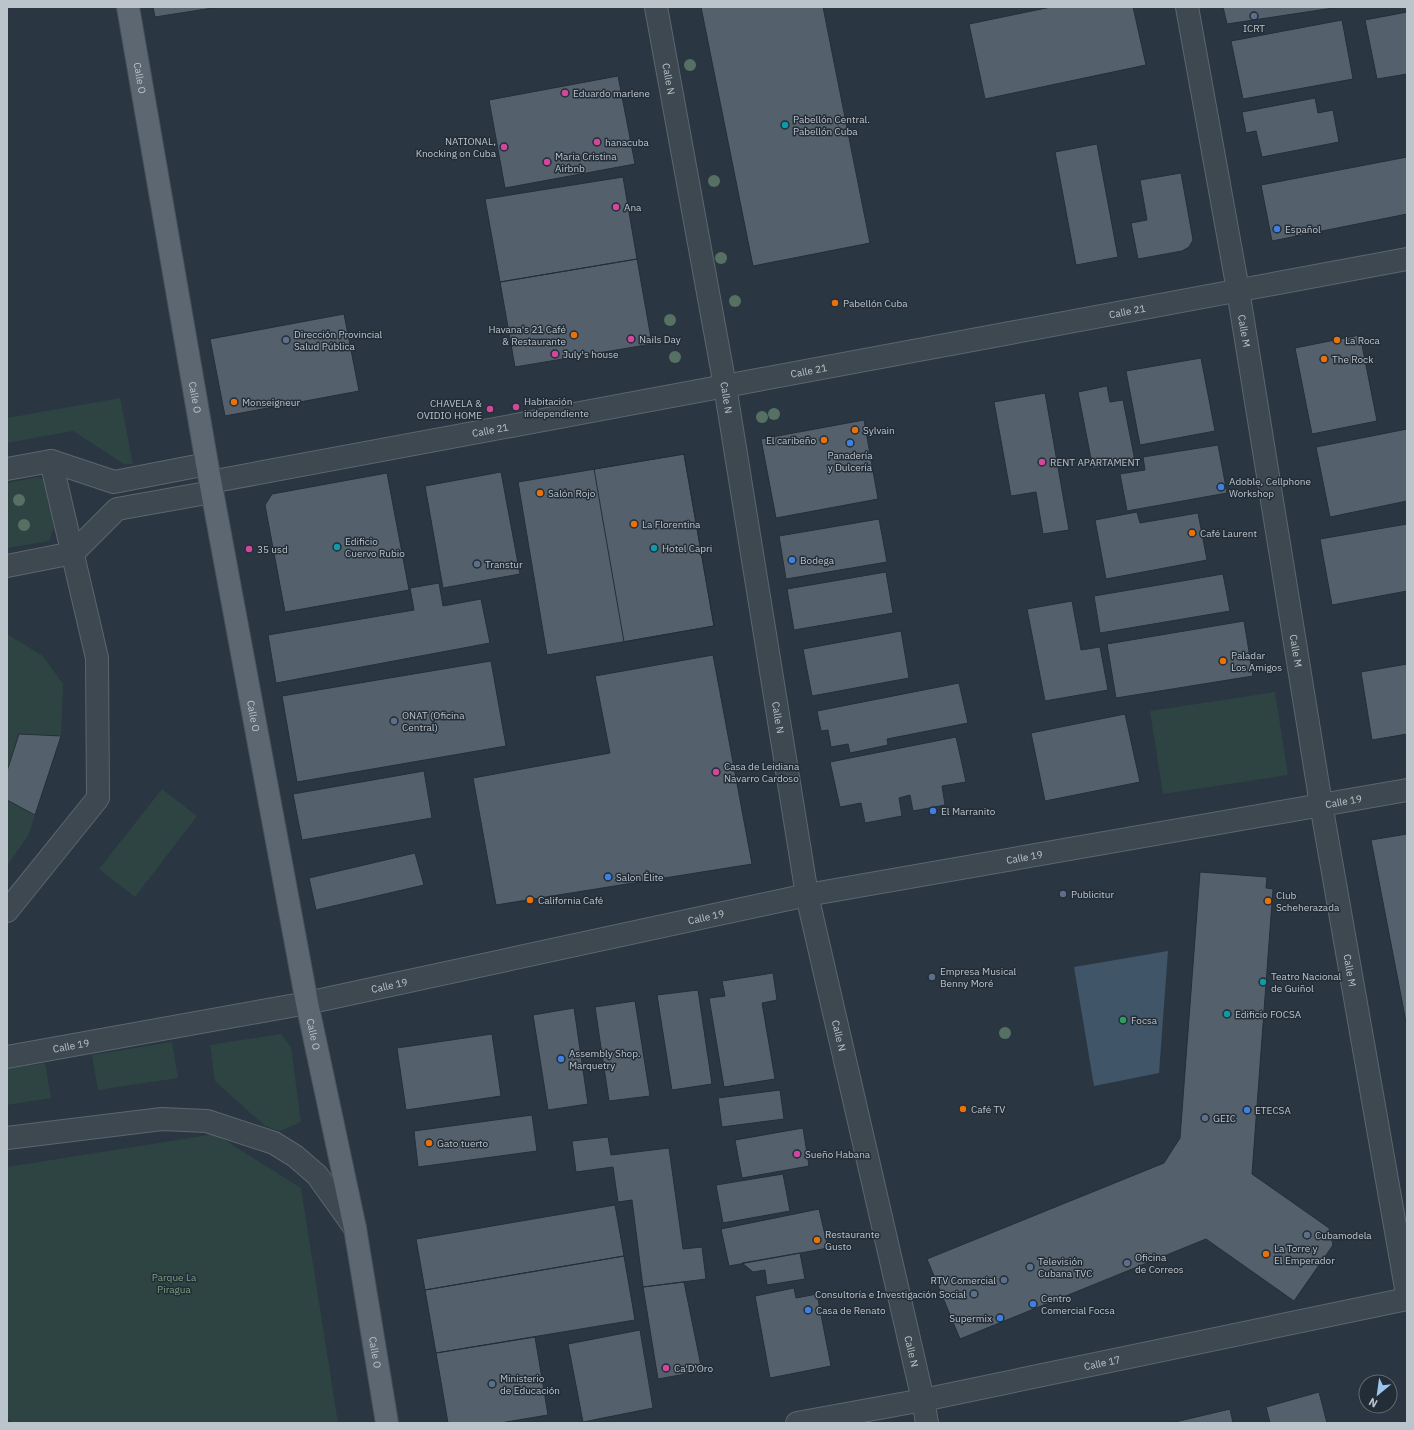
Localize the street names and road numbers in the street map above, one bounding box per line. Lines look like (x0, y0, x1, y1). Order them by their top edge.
street label: Calle O (131, 61, 149, 95)
street label: Calle N (660, 62, 678, 96)
street label: Calle 21 (1108, 301, 1147, 321)
street label: Calle M (1236, 314, 1254, 348)
street label: Calle 21 (789, 361, 828, 380)
street label: Calle O (186, 380, 205, 414)
street label: Calle N (718, 381, 736, 414)
street label: Calle 21 (471, 420, 509, 440)
street label: Calle M (1287, 633, 1305, 668)
street label: Calle O (244, 699, 263, 733)
street label: Calle N (769, 701, 787, 734)
street label: Calle 19 (1324, 792, 1363, 811)
street label: Calle 19 (1005, 847, 1044, 867)
street label: Calle 19 (687, 907, 725, 927)
street label: Calle M (1341, 953, 1359, 988)
street label: Calle 19 (370, 975, 409, 995)
street label: Calle O (304, 1017, 323, 1051)
street label: Calle N (829, 1019, 849, 1053)
street label: Calle 19 (52, 1036, 90, 1055)
street label: Calle N (902, 1334, 922, 1368)
street label: Calle O (366, 1335, 384, 1369)
street label: Calle 17 (1083, 1353, 1121, 1373)

